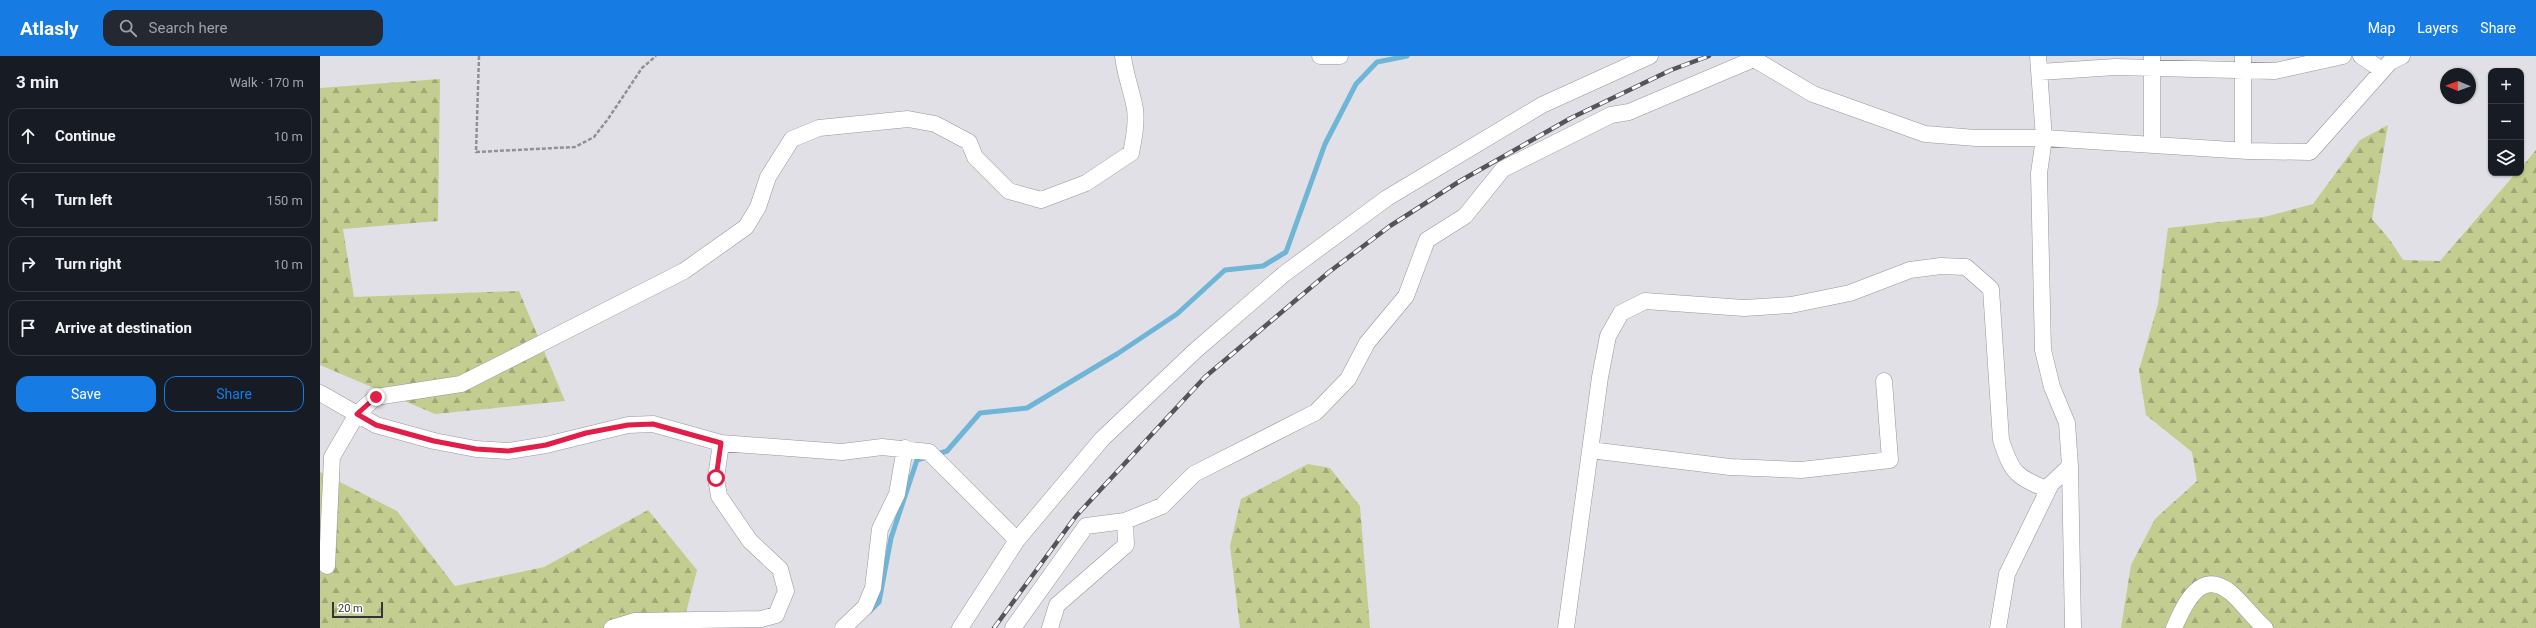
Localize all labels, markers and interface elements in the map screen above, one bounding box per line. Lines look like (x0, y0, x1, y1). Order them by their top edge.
search box (103, 10, 383, 46)
text: Atlasly (20, 17, 79, 40)
icon: search (117, 17, 139, 39)
text: Search here (149, 19, 228, 37)
text: Map (2368, 20, 2395, 36)
text: Layers (2417, 20, 2458, 36)
text: Share (2480, 20, 2516, 36)
north arrow (2440, 68, 2476, 104)
map controls (2488, 68, 2524, 176)
button: + (2488, 68, 2524, 104)
text: 3 min (16, 72, 59, 92)
text: Walk · 170 m (229, 75, 304, 90)
button: − (2488, 104, 2524, 140)
icon: ahead (17, 125, 39, 147)
text: Continue (55, 127, 116, 145)
text: 10 m (274, 129, 303, 144)
button: layers (2488, 140, 2524, 176)
icon: left (17, 189, 39, 211)
text: Turn left (55, 191, 112, 209)
text: 150 m (266, 193, 303, 208)
icon: right (17, 253, 39, 275)
text: Turn right (55, 255, 121, 273)
text: 10 m (274, 257, 303, 272)
icon: arrive (17, 317, 39, 339)
text: Arrive at destination (55, 319, 192, 337)
button: Save (16, 376, 156, 412)
button: Share (164, 376, 304, 412)
route end (367, 388, 385, 406)
route start (707, 469, 725, 487)
scale bar (332, 600, 383, 619)
text: 20 m (338, 602, 363, 615)

